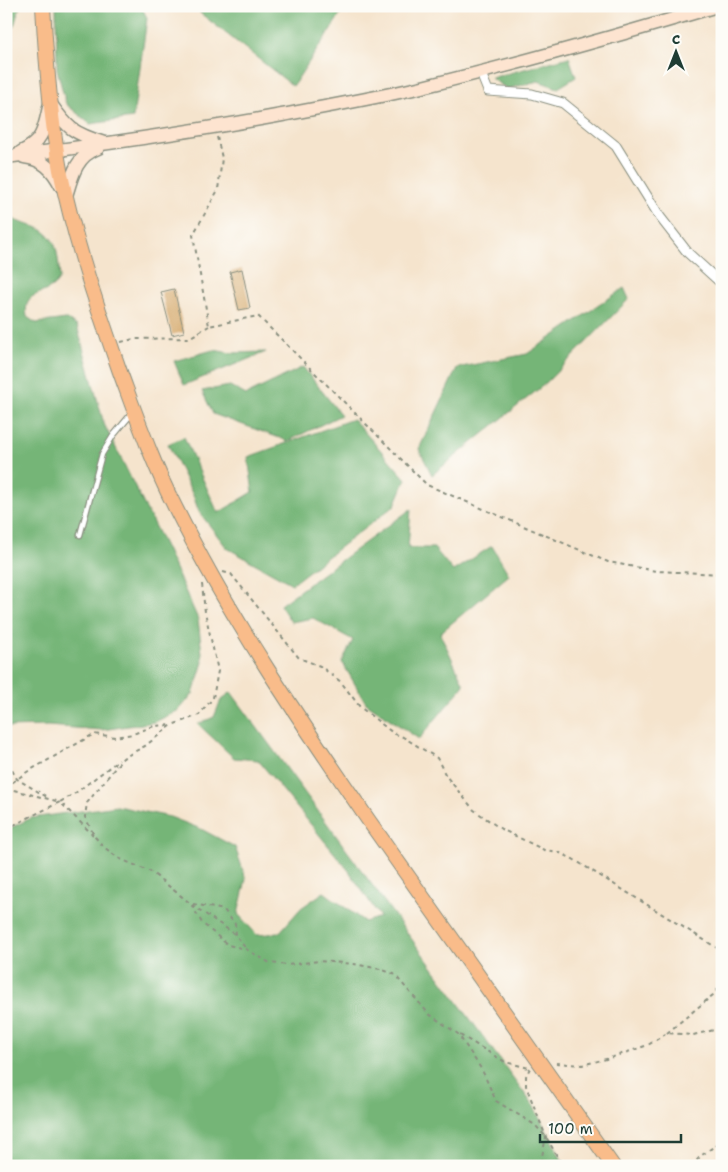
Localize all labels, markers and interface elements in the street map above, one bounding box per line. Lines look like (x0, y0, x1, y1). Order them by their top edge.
north arrow (650, 28, 700, 78)
text: С (672, 30, 680, 48)
scale bar (540, 1112, 682, 1144)
text: 100 m (548, 1119, 593, 1139)

